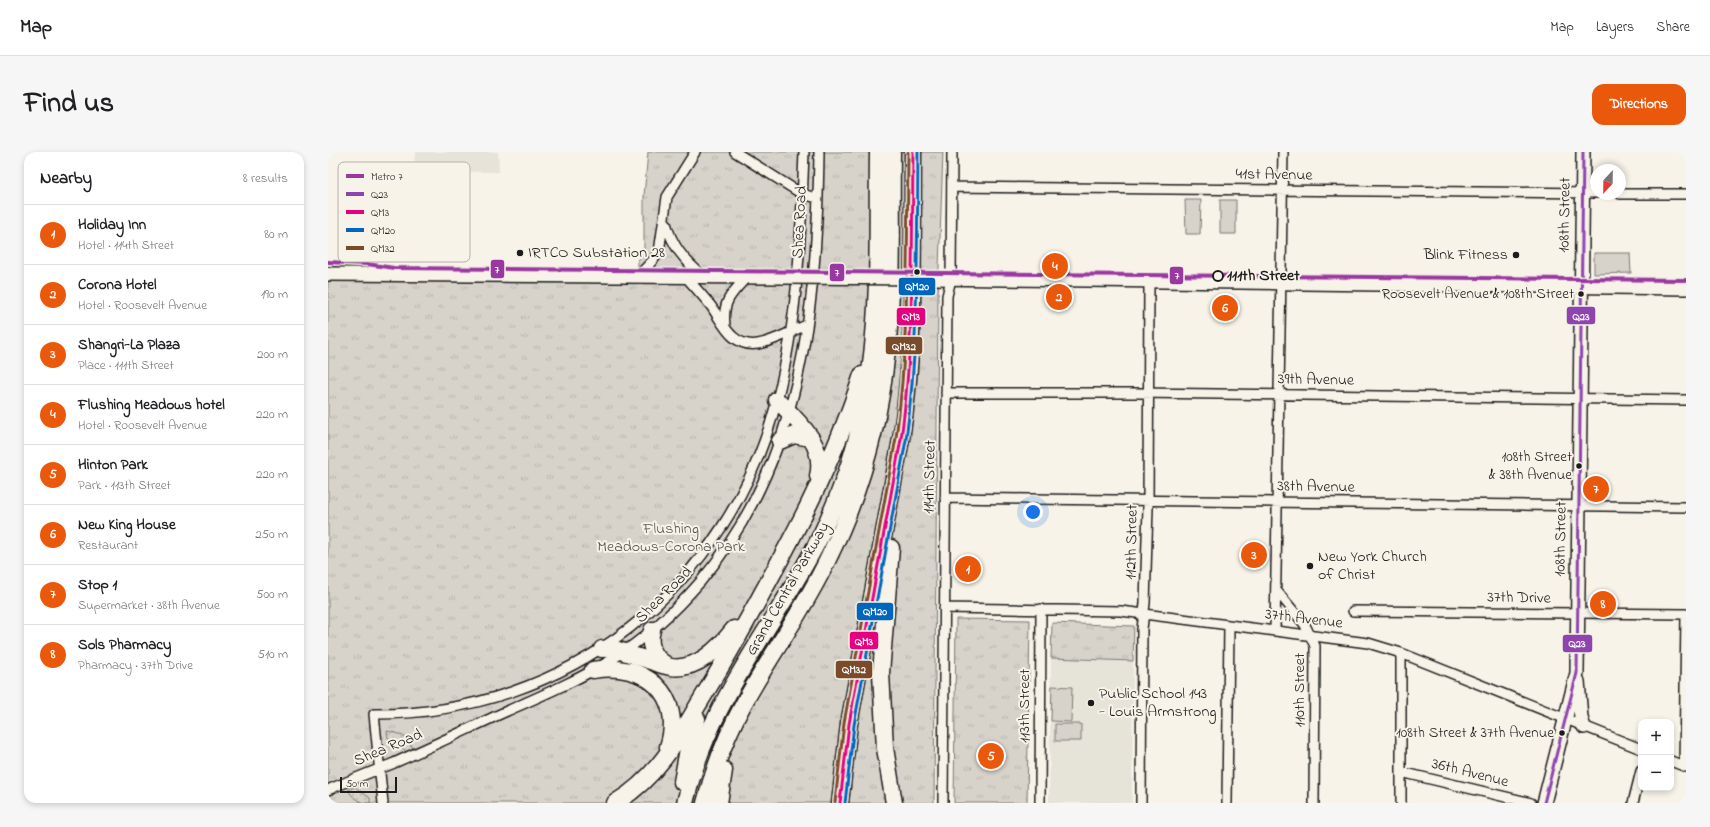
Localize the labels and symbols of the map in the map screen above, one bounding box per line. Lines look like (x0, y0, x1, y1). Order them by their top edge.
legend (338, 162, 470, 262)
street label: 41st Avenue (1235, 162, 1314, 188)
north arrow (1590, 164, 1626, 200)
text: Metro 7 (371, 169, 403, 185)
street label: 108th Street (1552, 177, 1578, 253)
street label: Shea Road (786, 185, 814, 259)
text: Q23 (371, 187, 389, 203)
text: QM3 (371, 205, 390, 221)
text: QM20 (371, 223, 395, 239)
text: QM32 (371, 241, 395, 257)
place label: IRTCO Substation 28 (528, 241, 665, 265)
place label: Blink Fitness (1423, 243, 1508, 267)
marker: IRTCO Substation 28 (515, 248, 525, 258)
marker: Blink Fitness (1511, 250, 1521, 260)
pin: 4 (1042, 251, 1068, 281)
line badge: 7 (490, 259, 505, 279)
text: 7 (495, 262, 500, 278)
line badge: 7 (829, 263, 845, 282)
place label: 111th Street (1227, 264, 1300, 288)
text: 7 (835, 265, 840, 281)
line badge: 7 (1169, 266, 1184, 285)
unlabelled marker (912, 267, 922, 277)
text: 7 (1175, 268, 1180, 284)
marker: 111th Street (1212, 270, 1224, 282)
line badge: QM20 (898, 277, 936, 296)
text: QM20 (905, 279, 929, 295)
pin: 2 (1046, 282, 1072, 312)
place label: Roosevelt Avenue & 108th Street (1382, 283, 1574, 305)
marker: Roosevelt Avenue & 108th Street (1576, 289, 1586, 299)
pin: 6 (1212, 293, 1238, 323)
line badge: Q23 (1566, 306, 1596, 325)
line badge: QM3 (896, 307, 926, 326)
text: QM3 (902, 309, 921, 325)
text: Q23 (1572, 309, 1590, 325)
line badge: QM32 (885, 336, 923, 355)
text: QM32 (892, 339, 916, 355)
street label: 39th Avenue (1278, 367, 1355, 393)
street label: 114th Street (917, 439, 943, 514)
place label: 108th Street & 38th Avenue (1489, 446, 1572, 486)
marker: 108th Street & 38th Avenue (1574, 461, 1584, 471)
street label: 38th Avenue (1277, 474, 1356, 500)
pin: 7 (1583, 474, 1609, 504)
street label: 108th Street (1548, 501, 1574, 577)
your location (1023, 502, 1043, 522)
street label: 112th Street (1119, 503, 1145, 580)
park label: Flushing Meadows-Corona Park (597, 517, 746, 559)
street label: Grand Central Parkway (740, 518, 836, 660)
pin: 3 (1241, 540, 1267, 570)
place label: New York Church of Christ (1318, 545, 1427, 587)
pin: 1 (955, 554, 981, 584)
street label: Shea Road (630, 561, 698, 629)
marker: New York Church of Christ (1305, 561, 1315, 571)
street label: 37th Drive (1487, 585, 1552, 611)
pin: 8 (1590, 589, 1616, 619)
line badge: QM20 (856, 602, 894, 621)
street label: 37th Avenue (1264, 602, 1345, 636)
text: QM20 (863, 604, 887, 620)
line badge: QM3 (849, 631, 879, 650)
text: QM3 (855, 634, 874, 650)
line badge: Q23 (1562, 634, 1593, 653)
text: Q23 (1568, 636, 1586, 652)
street label: 110th Street (1288, 652, 1312, 727)
line badge: QM32 (835, 660, 873, 679)
text: QM32 (842, 662, 866, 678)
street label: 113th Street (1013, 668, 1037, 743)
place label: Public School 143 - Louis Armstrong (1099, 682, 1217, 724)
marker: Public School 143 - Louis Armstrong (1086, 698, 1096, 708)
place label: 108th Street & 37th Avenue (1396, 722, 1554, 744)
street label: Shea Road (350, 723, 426, 773)
marker: 108th Street & 37th Avenue (1557, 728, 1567, 738)
pin: 5 (978, 741, 1004, 771)
street label: 36th Avenue (1429, 752, 1512, 794)
scale bar (340, 775, 397, 794)

